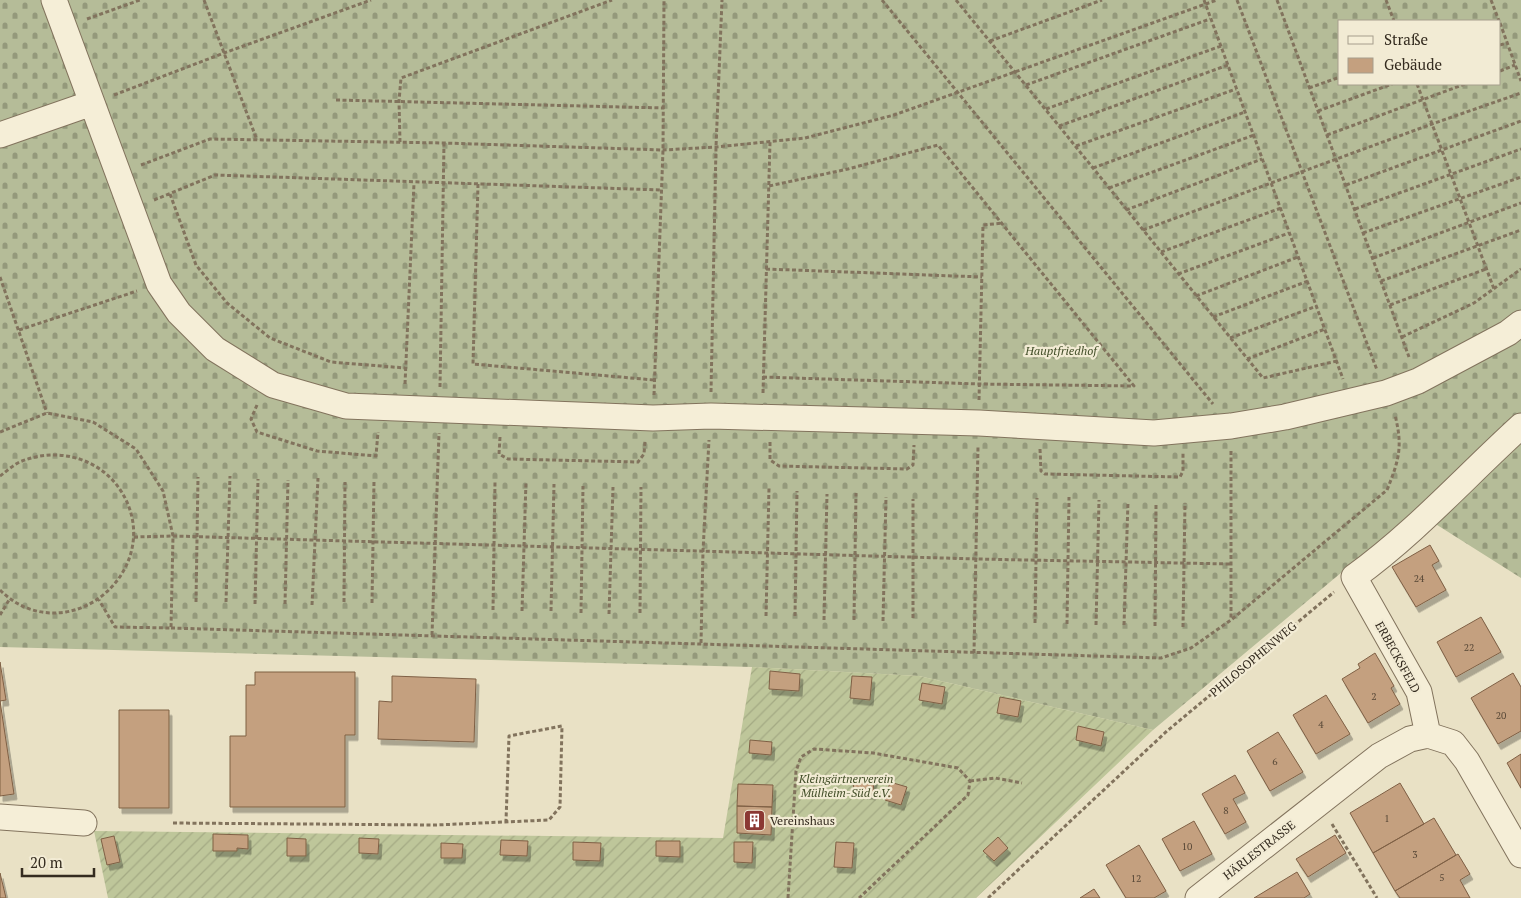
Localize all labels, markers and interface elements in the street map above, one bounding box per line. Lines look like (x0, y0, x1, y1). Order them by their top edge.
legend (1338, 20, 1501, 85)
text: Straße (1384, 29, 1428, 49)
text: Gebäude (1384, 54, 1442, 74)
park label: Hauptfriedhof (1024, 343, 1099, 358)
house number: 24 (1414, 572, 1425, 585)
street label: PHILOSOPHENWEG (1207, 618, 1300, 700)
street label: ERBECKSFELD (1372, 619, 1424, 695)
house number: 22 (1464, 641, 1474, 654)
house number: 2 (1371, 690, 1377, 703)
house number: 20 (1496, 709, 1506, 722)
house number: 4 (1318, 718, 1324, 731)
house number: 6 (1272, 755, 1278, 768)
park label: Kleingärtnerverein Mülheim-Süd e.V. (798, 771, 893, 800)
house number: 8 (1223, 804, 1229, 817)
building icon: Vereinshaus (742, 808, 766, 832)
house number: 1 (1384, 812, 1390, 825)
place label: Vereinshaus (770, 813, 835, 828)
street label: HÄRLESTRASSE (1220, 817, 1298, 883)
house number: 10 (1182, 840, 1192, 853)
scale bar (22, 846, 95, 878)
house number: 3 (1412, 848, 1418, 861)
text: 20 m (30, 852, 63, 872)
house number: 5 (1439, 871, 1445, 884)
house number: 12 (1131, 872, 1141, 885)

